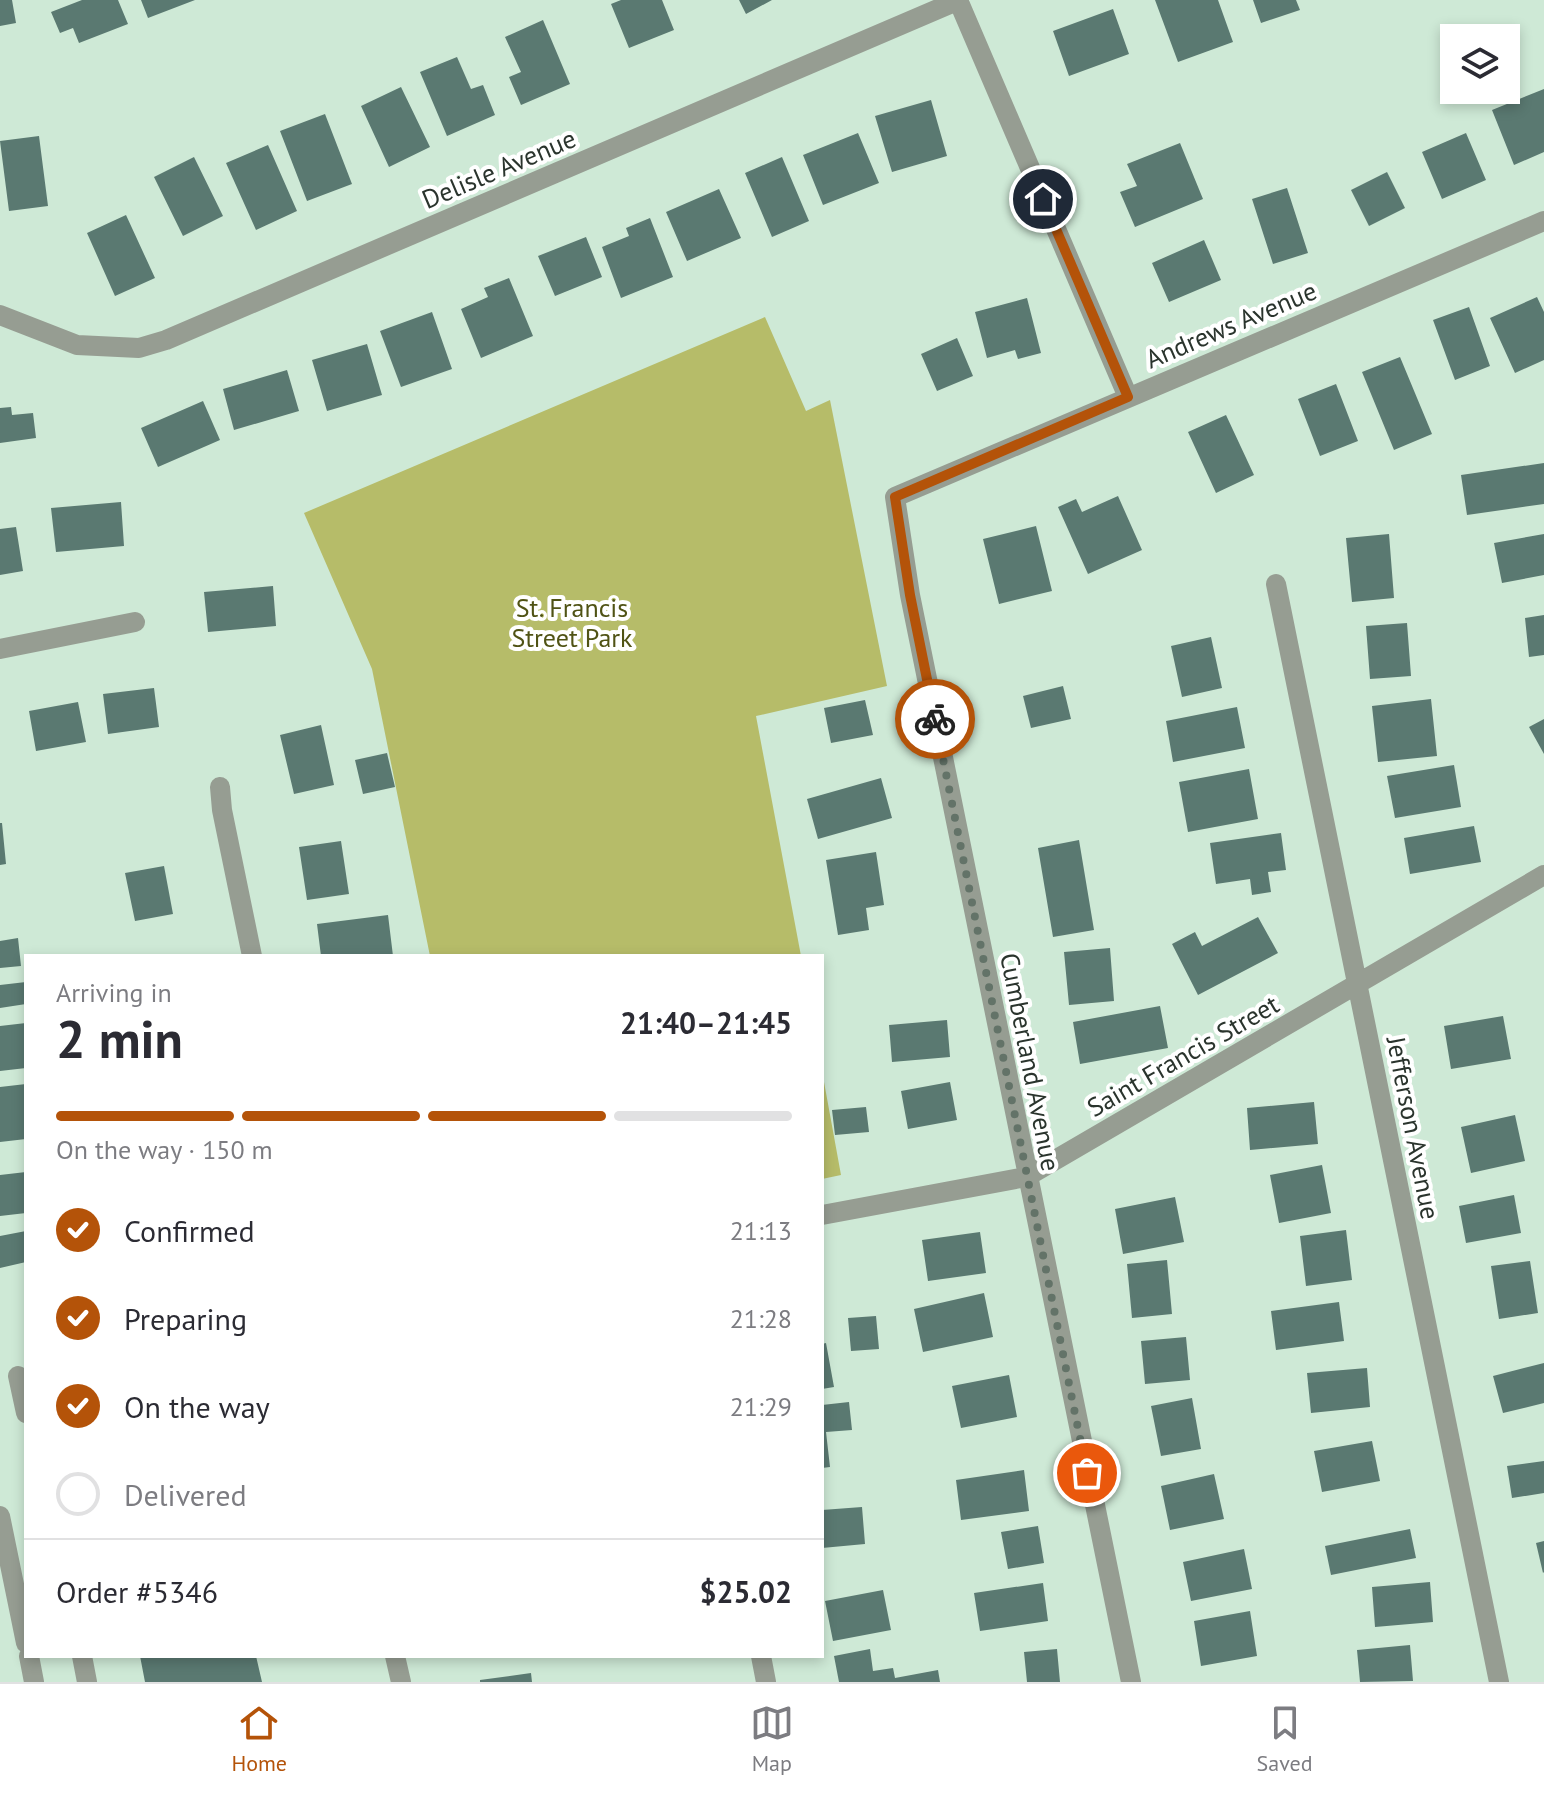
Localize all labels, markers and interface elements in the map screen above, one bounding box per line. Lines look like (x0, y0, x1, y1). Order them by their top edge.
map controls (1440, 24, 1520, 104)
button: layers (1440, 24, 1520, 104)
street label: Delisle Avenue (417, 121, 581, 216)
pin (1009, 165, 1077, 233)
icon: home (1021, 177, 1065, 221)
street label: Andrews Avenue (1140, 274, 1321, 375)
park label: St. Francis Street Park (511, 591, 633, 654)
courier (895, 679, 975, 759)
icon: bike (913, 697, 957, 741)
street label: Cumberland Avenue (993, 950, 1068, 1174)
text: Arriving in (56, 976, 172, 1009)
street label: Saint Francis Street (1081, 987, 1285, 1124)
text: 21:40–21:45 (620, 1003, 792, 1042)
text: 2 min (56, 1005, 183, 1072)
street label: Jefferson Avenue (1379, 1033, 1447, 1222)
text: On the way · 150 m (56, 1133, 273, 1166)
icon: check (56, 1208, 100, 1252)
text: Confirmed (124, 1211, 255, 1250)
text: 21:13 (730, 1214, 792, 1247)
icon: check (56, 1296, 100, 1340)
text: Preparing (124, 1299, 247, 1338)
text: 21:28 (730, 1302, 792, 1335)
icon: check (56, 1384, 100, 1428)
text: On the way (124, 1387, 270, 1426)
text: 21:29 (730, 1390, 792, 1423)
pin (1053, 1439, 1121, 1507)
icon: bag (1065, 1451, 1109, 1495)
text: Delivered (124, 1475, 247, 1514)
text: Order #5346 (56, 1572, 218, 1611)
text: $25.02 (700, 1572, 792, 1611)
tab: Home (231, 1701, 287, 1777)
tab: Map (750, 1701, 794, 1777)
tab: Saved (1257, 1701, 1313, 1777)

